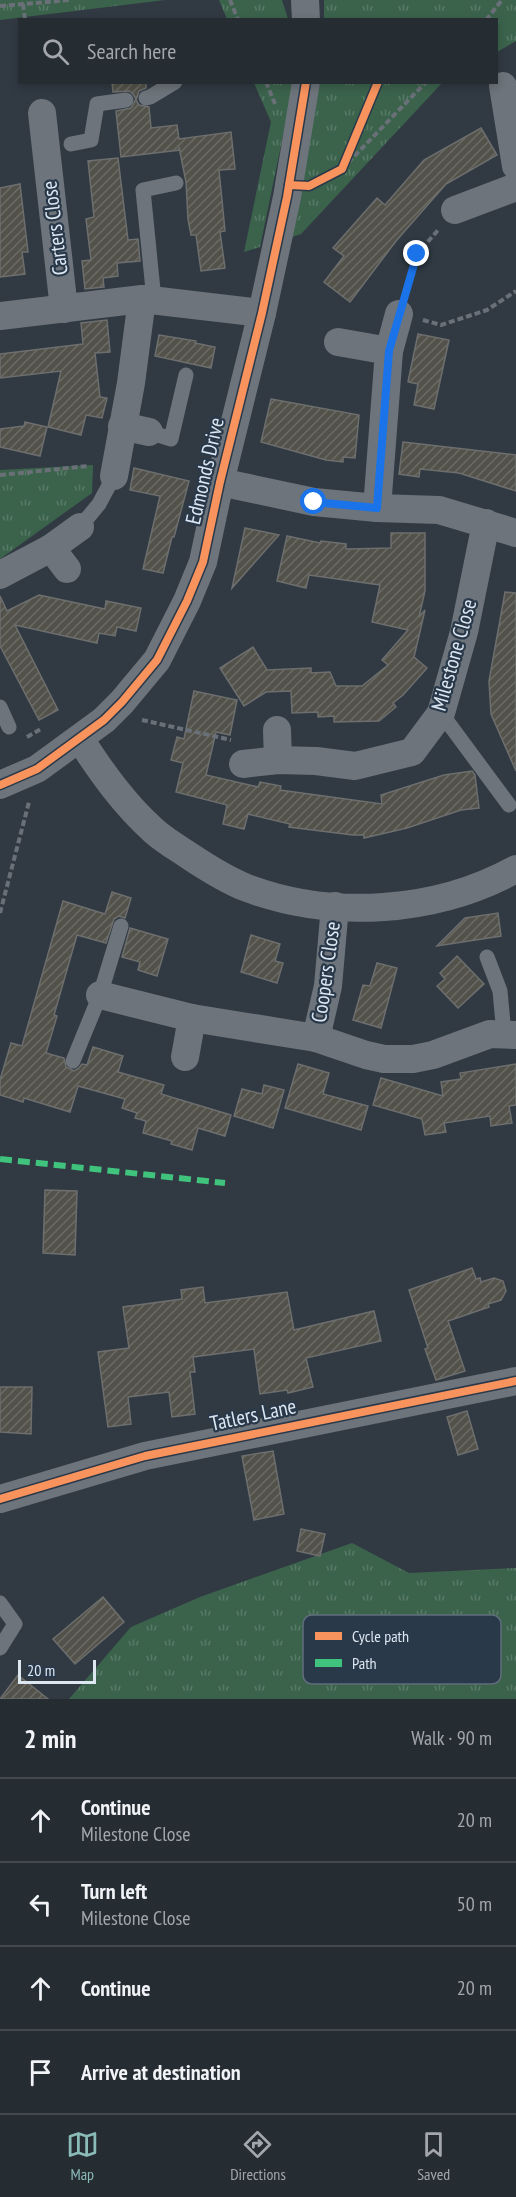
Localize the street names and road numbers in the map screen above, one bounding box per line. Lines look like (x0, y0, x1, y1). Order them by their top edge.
street label: Carters Close (35, 179, 74, 277)
street label: Edmonds Drive (179, 415, 230, 527)
street label: Milestone Close (425, 596, 482, 714)
street label: Coopers Close (305, 920, 346, 1024)
street label: Tatlers Lane (207, 1392, 298, 1437)

